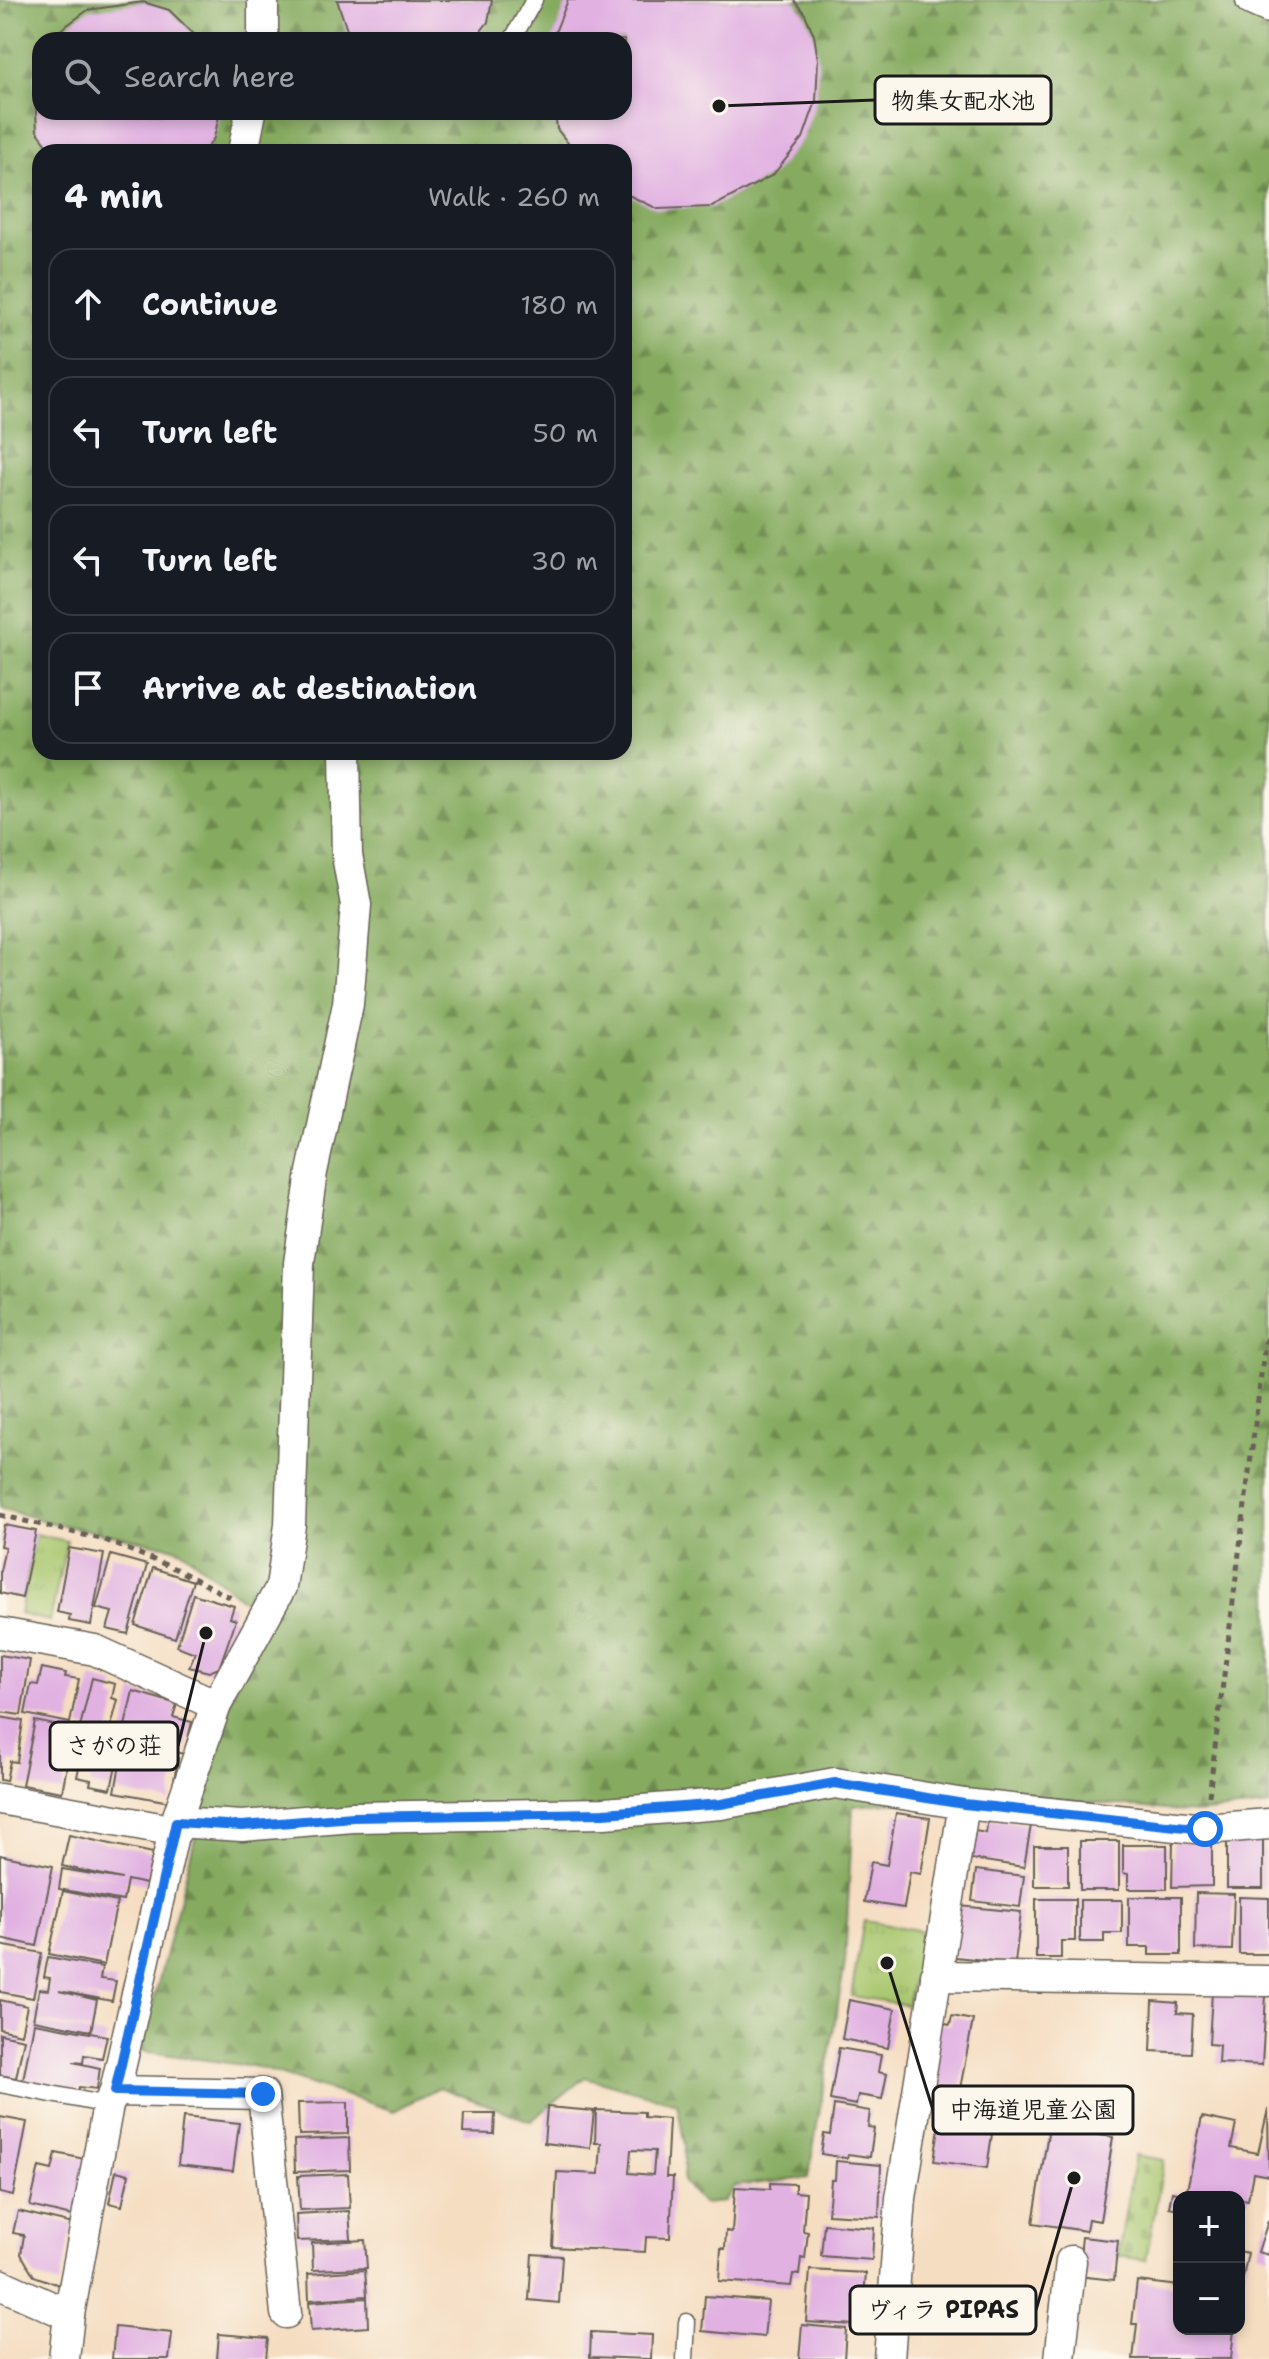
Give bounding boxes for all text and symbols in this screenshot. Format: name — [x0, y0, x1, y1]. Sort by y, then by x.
search box — [32, 32, 632, 120]
icon: search — [60, 54, 104, 98]
text: Search here — [124, 56, 295, 97]
callout: 物集女配水池 — [875, 76, 1051, 124]
text: 物集女配水池 — [891, 85, 1035, 117]
text: 4 min — [64, 173, 163, 219]
text: Walk · 260 m — [428, 179, 600, 214]
icon: ahead — [66, 282, 110, 326]
text: Continue — [142, 284, 278, 325]
text: 180 m — [520, 287, 598, 322]
icon: left — [66, 410, 110, 454]
text: Turn left — [142, 412, 277, 453]
text: 50 m — [533, 415, 598, 450]
icon: left — [66, 538, 110, 582]
text: Turn left — [142, 540, 277, 581]
text: 30 m — [531, 543, 598, 578]
icon: arrive — [66, 666, 110, 710]
text: Arrive at destination — [142, 668, 477, 709]
callout: さがの荘 — [50, 1722, 178, 1770]
text: さがの荘 — [66, 1730, 162, 1762]
route start — [1187, 1811, 1223, 1847]
route end — [245, 2076, 281, 2112]
callout: 中海道児童公園 — [933, 2086, 1133, 2134]
text: 中海道児童公園 — [949, 2094, 1117, 2126]
map controls — [1173, 2191, 1245, 2335]
button: + — [1173, 2191, 1245, 2263]
button: − — [1173, 2263, 1245, 2335]
callout: ヴィラ PIPAS — [850, 2286, 1036, 2334]
text: ヴィラ PIPAS — [867, 2294, 1019, 2326]

